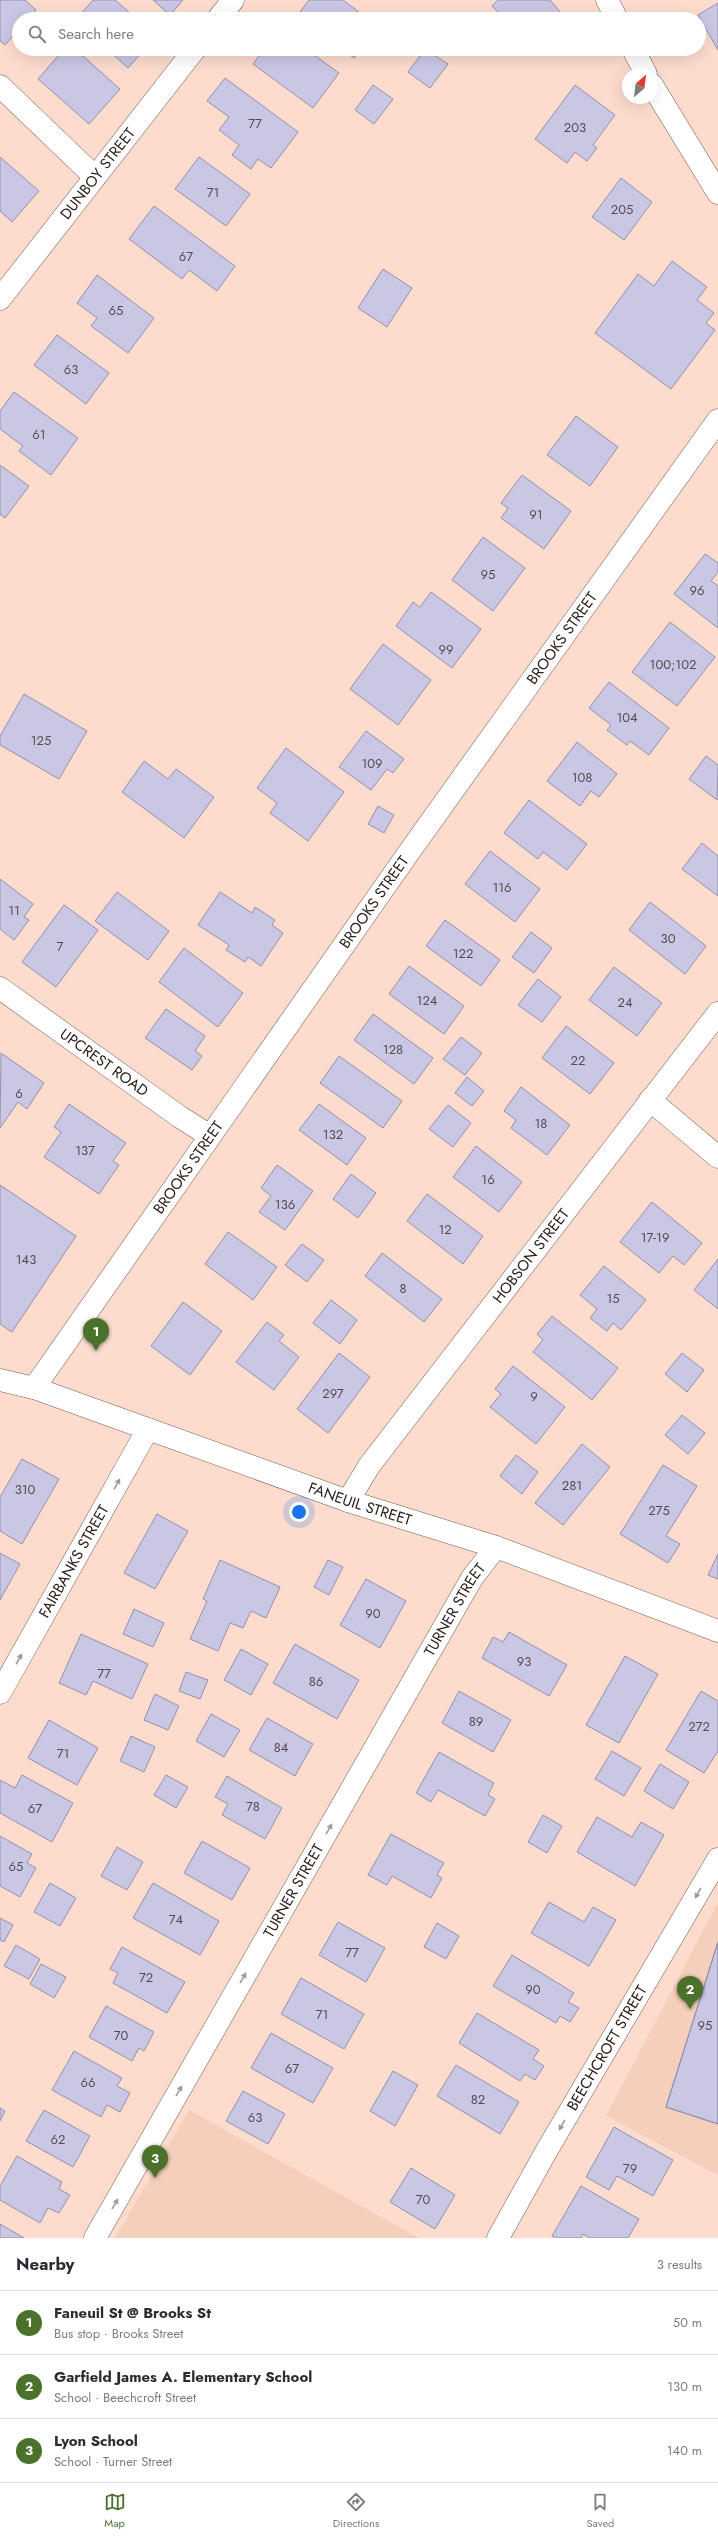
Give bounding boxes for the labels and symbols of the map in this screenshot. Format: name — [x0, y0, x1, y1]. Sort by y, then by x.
north arrow — [622, 68, 658, 104]
house number: 77 — [248, 114, 262, 133]
house number: 203 — [564, 118, 586, 137]
street label: DUNBOY STREET — [55, 123, 141, 224]
house number: 71 — [207, 183, 219, 202]
house number: 205 — [611, 200, 633, 219]
house number: 67 — [179, 247, 193, 266]
house number: 65 — [109, 301, 123, 320]
house number: 63 — [64, 360, 78, 379]
house number: 61 — [32, 425, 46, 444]
house number: 91 — [529, 505, 543, 524]
house number: 95 — [481, 565, 495, 584]
house number: 96 — [690, 581, 704, 600]
street label: BROOKS STREET — [521, 588, 603, 689]
house number: 99 — [439, 640, 453, 659]
house number: 100;102 — [650, 655, 696, 674]
house number: 104 — [616, 708, 638, 727]
house number: 125 — [31, 731, 51, 750]
house number: 109 — [361, 754, 383, 773]
house number: 108 — [572, 768, 592, 787]
street label: BROOKS STREET — [334, 851, 414, 953]
house number: 116 — [492, 878, 512, 897]
house number: 11 — [8, 901, 20, 920]
house number: 30 — [661, 929, 676, 948]
house number: 7 — [57, 937, 64, 956]
house number: 122 — [453, 944, 473, 963]
house number: 124 — [417, 991, 438, 1010]
house number: 24 — [618, 993, 633, 1012]
street label: UPCREST ROAD — [55, 1023, 153, 1102]
house number: 128 — [383, 1040, 403, 1059]
house number: 22 — [571, 1051, 585, 1070]
house number: 6 — [15, 1084, 23, 1103]
house number: 18 — [535, 1114, 547, 1133]
street label: BROOKS STREET — [148, 1117, 228, 1219]
house number: 132 — [323, 1125, 343, 1144]
house number: 137 — [75, 1141, 95, 1160]
house number: 16 — [481, 1170, 495, 1189]
house number: 136 — [275, 1195, 295, 1214]
street label: HOBSON STREET — [487, 1204, 574, 1308]
house number: 12 — [438, 1220, 452, 1239]
house number: 17-19 — [641, 1228, 669, 1247]
house number: 143 — [16, 1250, 36, 1269]
house number: 8 — [399, 1279, 407, 1298]
house number: 15 — [606, 1289, 620, 1308]
pin: 1 — [83, 1318, 109, 1351]
house number: 297 — [322, 1384, 344, 1403]
house number: 9 — [530, 1387, 538, 1406]
house number: 281 — [562, 1476, 582, 1495]
street label: FANEUIL STREET — [305, 1477, 415, 1531]
one-way arrow — [113, 1479, 120, 1490]
house number: 310 — [15, 1480, 36, 1499]
street label: FAIRBANKS STREET — [33, 1501, 114, 1622]
house number: 275 — [648, 1501, 670, 1520]
your location — [289, 1502, 309, 1522]
street label: TURNER STREET — [419, 1558, 491, 1660]
house number: 90 — [365, 1604, 381, 1623]
house number: 93 — [517, 1652, 531, 1671]
one-way arrow — [16, 1653, 22, 1665]
house number: 77 — [97, 1664, 111, 1683]
house number: 86 — [309, 1672, 323, 1691]
house number: 89 — [469, 1712, 483, 1731]
house number: 272 — [688, 1717, 710, 1736]
house number: 84 — [274, 1738, 289, 1757]
house number: 71 — [57, 1744, 69, 1763]
house number: 78 — [246, 1797, 260, 1816]
house number: 67 — [28, 1799, 42, 1818]
one-way arrow — [326, 1823, 332, 1835]
street label: TURNER STREET — [258, 1840, 329, 1942]
house number: 65 — [9, 1857, 23, 1876]
one-way arrow — [695, 1887, 702, 1899]
house number: 74 — [169, 1910, 184, 1929]
house number: 77 — [345, 1943, 359, 1962]
house number: 72 — [139, 1968, 153, 1987]
one-way arrow — [240, 1972, 247, 1984]
pin: 2 — [677, 1976, 703, 2009]
house number: 90 — [525, 1980, 541, 1999]
street label: BEECHCROFT STREET — [561, 1981, 652, 2115]
house number: 71 — [316, 2005, 328, 2024]
house number: 95 — [698, 2016, 712, 2035]
house number: 70 — [114, 2026, 129, 2045]
house number: 67 — [285, 2059, 299, 2078]
house number: 66 — [81, 2073, 95, 2092]
one-way arrow — [176, 2085, 182, 2097]
house number: 82 — [471, 2090, 485, 2109]
house number: 63 — [248, 2108, 262, 2127]
one-way arrow — [558, 2119, 565, 2131]
house number: 62 — [51, 2130, 65, 2149]
pin: 3 — [142, 2145, 168, 2178]
house number: 79 — [623, 2159, 637, 2178]
house number: 70 — [416, 2190, 431, 2209]
one-way arrow — [111, 2198, 118, 2210]

